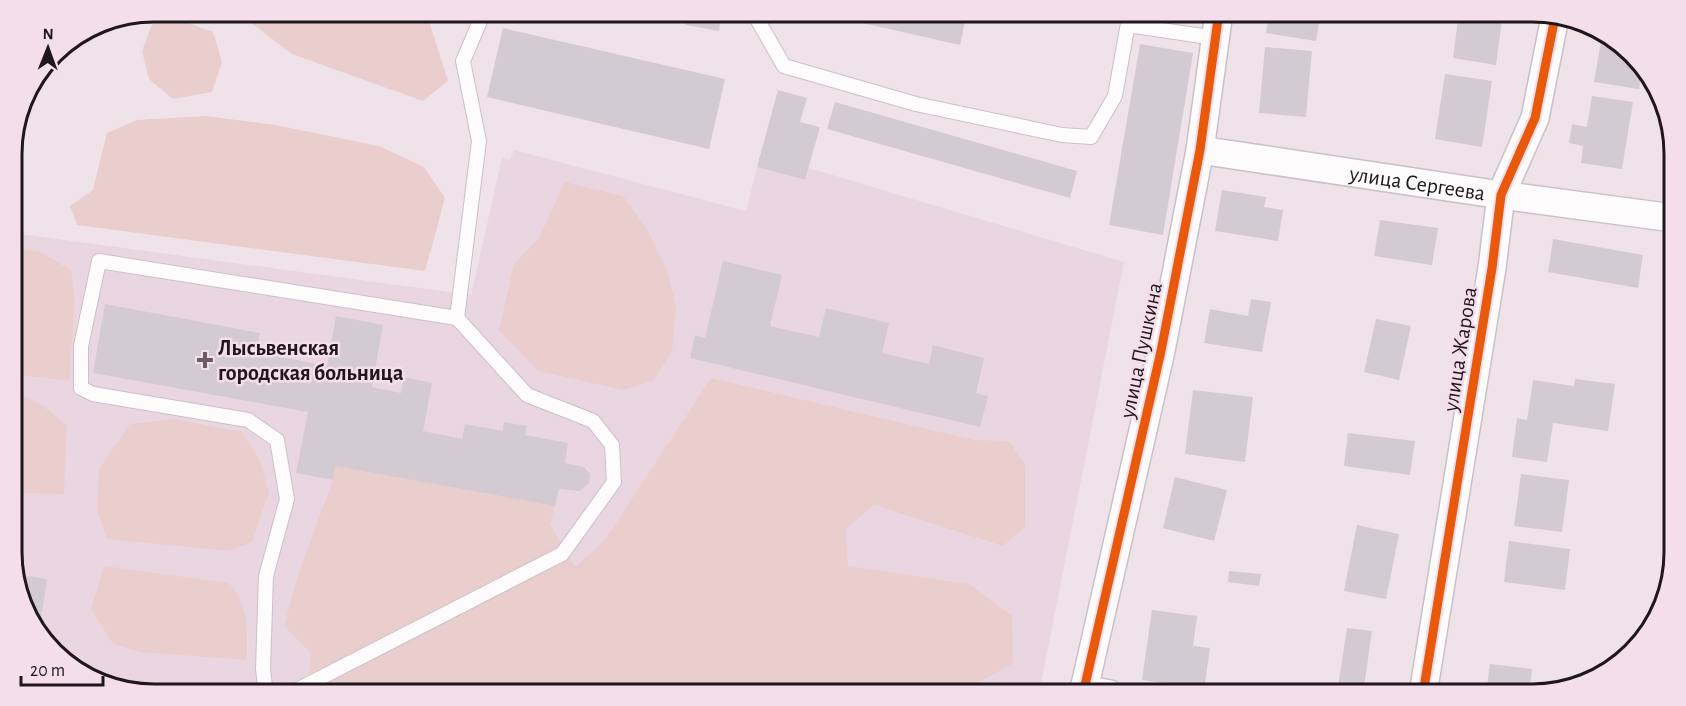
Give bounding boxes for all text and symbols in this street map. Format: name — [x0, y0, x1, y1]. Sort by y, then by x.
north arrow — [18, 18, 78, 78]
text: N — [43, 26, 54, 42]
street label: улица Сергеева — [1347, 162, 1487, 205]
street label: улица Пушкина — [1116, 280, 1166, 421]
street label: улица Жарова — [1439, 285, 1481, 414]
place label: Лысьвенская городская больница — [218, 337, 403, 384]
marker: Лысьвенская городская больница — [196, 351, 214, 369]
scale bar — [21, 649, 104, 687]
text: 20 m — [30, 662, 65, 680]

